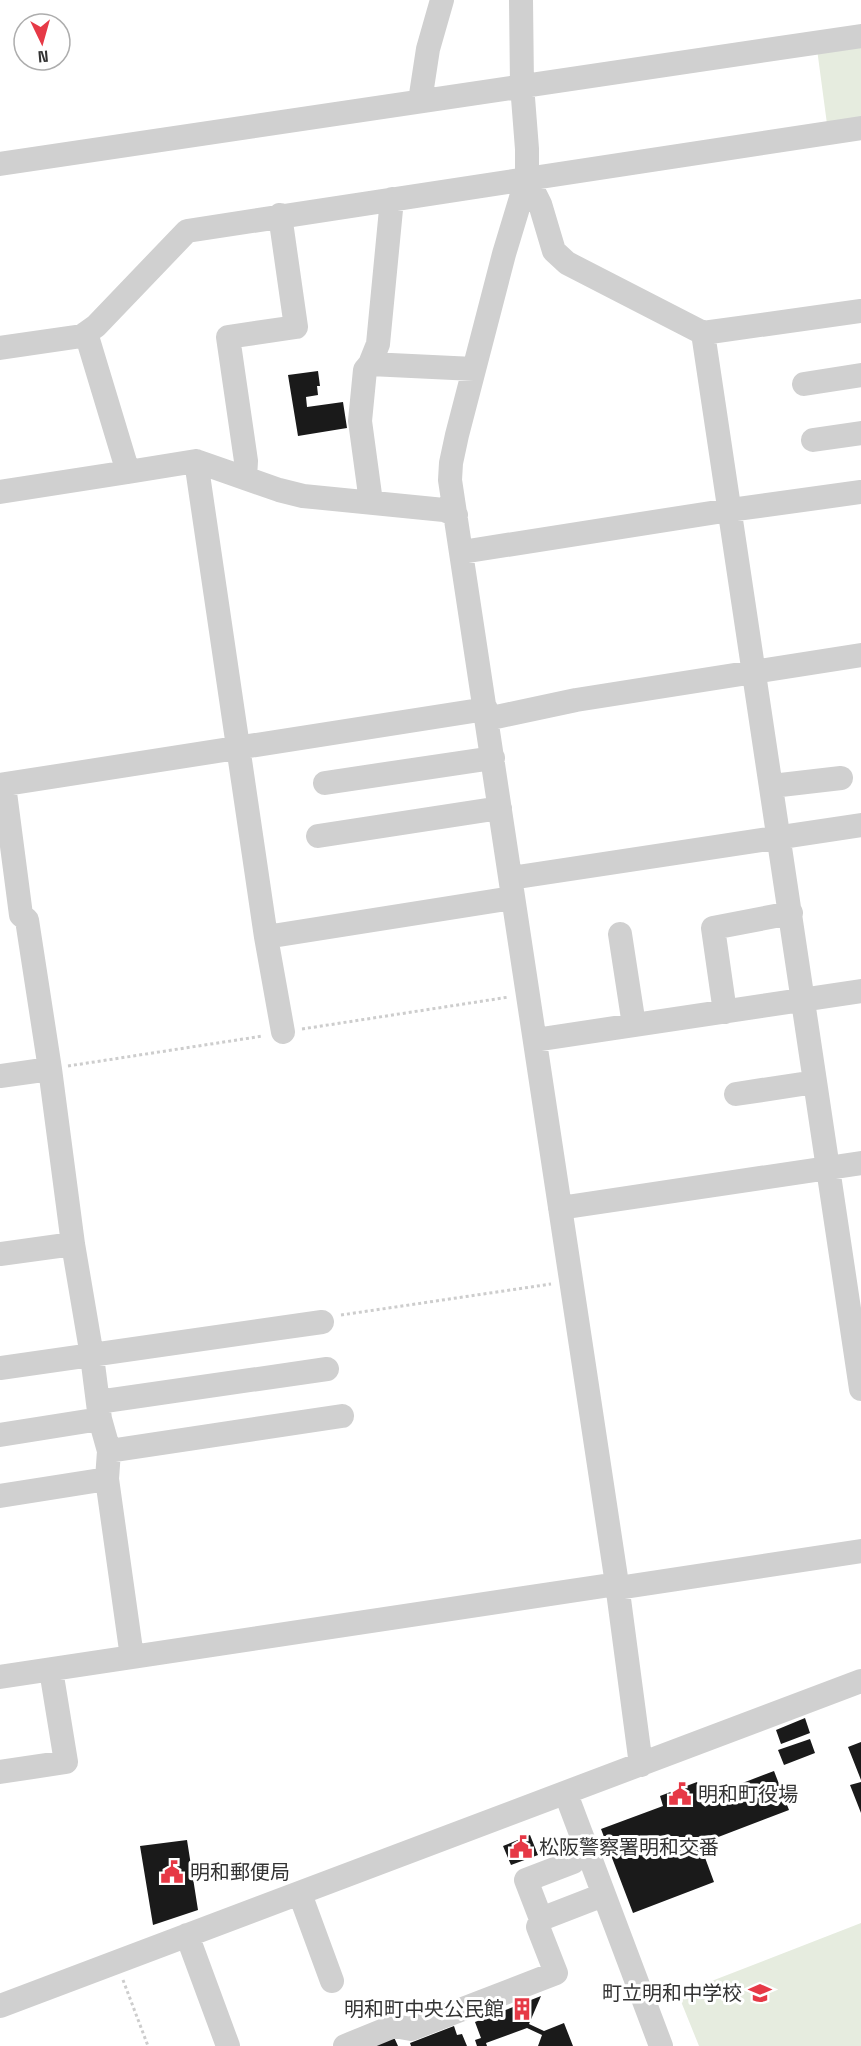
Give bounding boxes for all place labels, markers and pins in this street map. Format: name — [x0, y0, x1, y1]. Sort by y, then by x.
public building icon: 明和町役場 — [667, 1781, 693, 1807]
place label: 明和町役場 — [698, 1781, 798, 1807]
public building icon: 松阪警察署明和交番 — [508, 1834, 534, 1860]
place label: 松阪警察署明和交番 — [539, 1834, 719, 1860]
public building icon: 明和郵便局 — [159, 1859, 185, 1885]
place label: 明和郵便局 — [190, 1859, 290, 1885]
place label: 町立明和中学校 — [602, 1980, 742, 2006]
school or university icon: 町立明和中学校 — [747, 1980, 773, 2006]
place label: 明和町中央公民館 — [344, 1996, 504, 2022]
building icon: 明和町中央公民館 — [509, 1996, 535, 2022]

